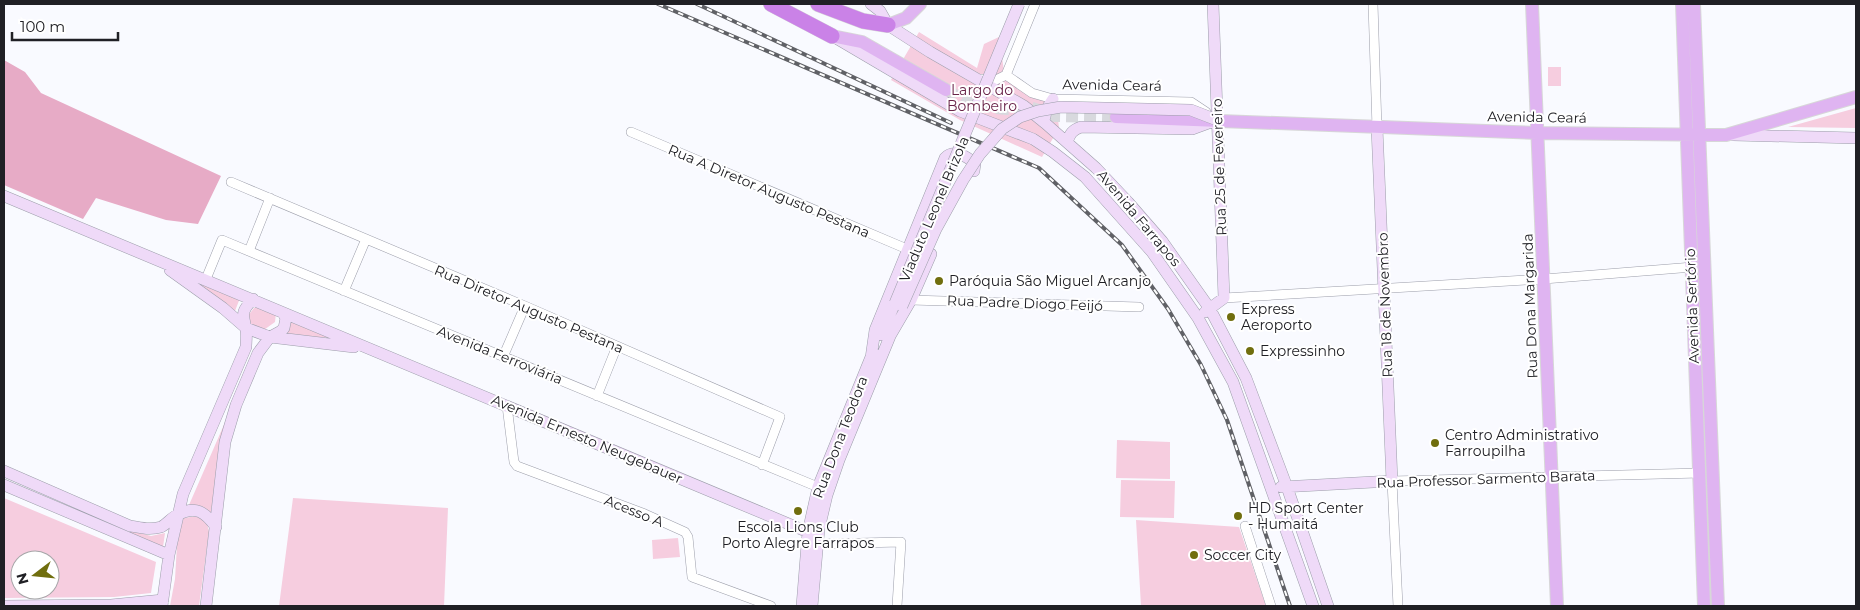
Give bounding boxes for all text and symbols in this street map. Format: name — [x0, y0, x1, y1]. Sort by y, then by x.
scale bar — [12, 10, 119, 42]
text: 100 m — [20, 17, 65, 36]
street label: Avenida Ceará — [1062, 75, 1162, 95]
park label: Largo do Bombeiro — [947, 81, 1017, 115]
street label: Rua 25 de Fevereiro — [1208, 98, 1230, 236]
street label: Avenida Ceará — [1487, 107, 1587, 127]
street label: Viaduto Leonel Brizola — [895, 133, 973, 285]
street label: Rua A Diretor Augusto Pestana — [665, 140, 873, 242]
street label: Avenida Farrapos — [1093, 166, 1185, 270]
street label: Rua 18 de Novembro — [1373, 232, 1397, 378]
street label: Rua Dona Margarida — [1518, 233, 1542, 379]
street label: Avenida Sertório — [1681, 248, 1703, 364]
street label: Rua Diretor Augusto Pestana — [432, 261, 626, 357]
place label: Paróquia São Miguel Arcanjo — [949, 272, 1151, 290]
marker: Paróquia São Miguel Arcanjo — [933, 275, 945, 287]
street label: Rua Padre Diogo Feijó — [947, 291, 1104, 315]
place label: Express Aeroporto — [1241, 300, 1312, 334]
marker: Express Aeroporto — [1225, 311, 1237, 323]
street label: Avenida Ferroviária — [435, 322, 565, 388]
place label: Expressinho — [1260, 342, 1345, 360]
marker: Expressinho — [1244, 345, 1256, 357]
street label: Rua Dona Teodora — [808, 373, 872, 501]
street label: Avenida Ernesto Neugebauer — [489, 390, 686, 488]
place label: Centro Administrativo Farroupilha — [1445, 426, 1599, 460]
marker: Centro Administrativo Farroupilha — [1429, 437, 1441, 449]
street label: Rua Professor Sarmento Barata — [1376, 466, 1596, 492]
street label: Acesso A — [602, 491, 667, 531]
place label: HD Sport Center - Humaitá — [1248, 499, 1364, 533]
marker: Escola Lions Club Porto Alegre Farrapos — [792, 505, 804, 517]
marker: HD Sport Center - Humaitá — [1232, 510, 1244, 522]
place label: Escola Lions Club Porto Alegre Farrapos — [722, 518, 874, 552]
place label: Soccer City — [1204, 546, 1281, 564]
marker: Soccer City — [1188, 549, 1200, 561]
north arrow — [10, 550, 60, 600]
text: N — [12, 571, 33, 587]

